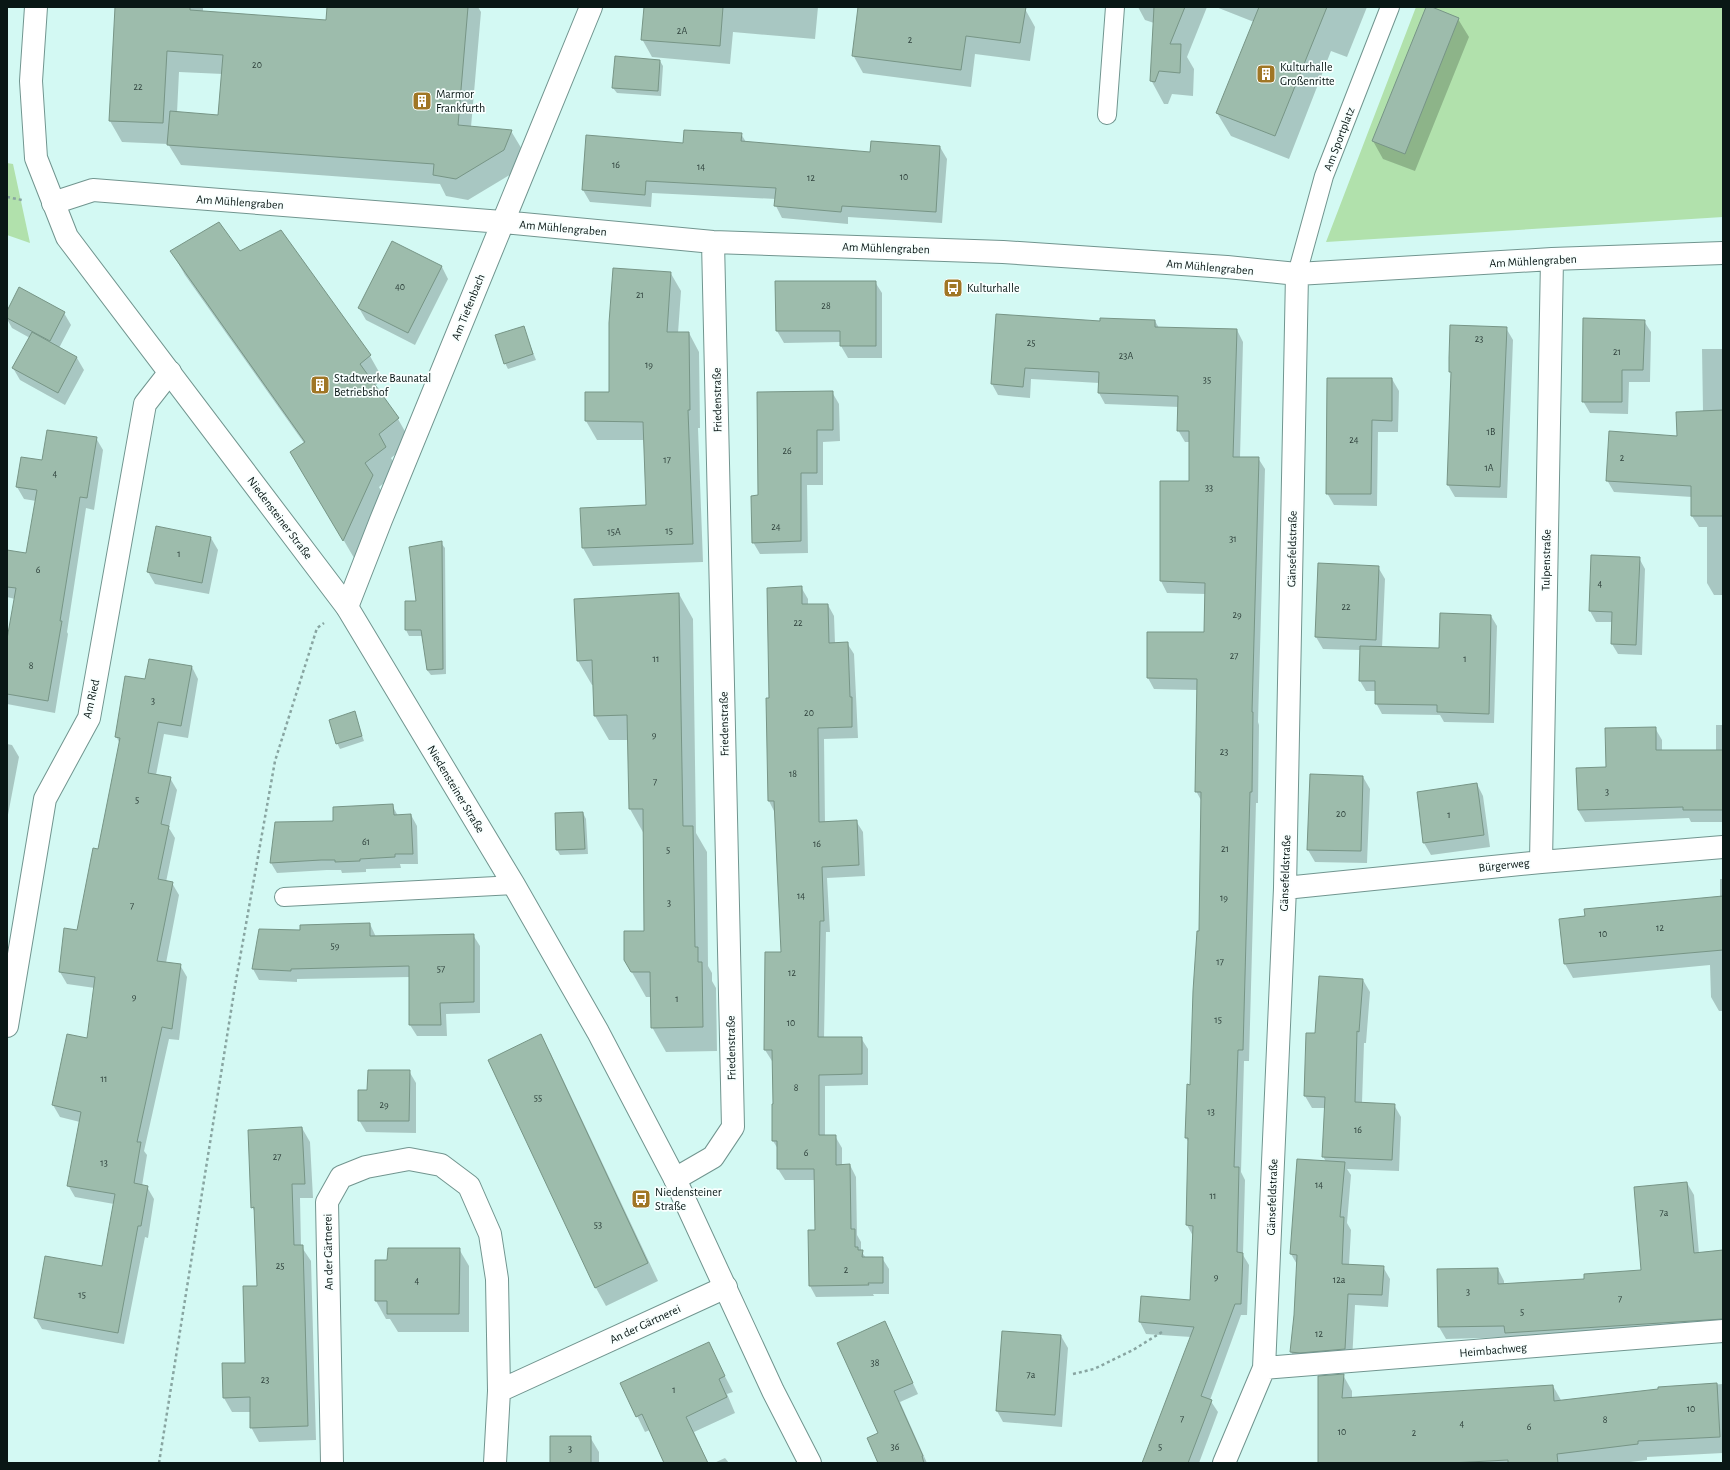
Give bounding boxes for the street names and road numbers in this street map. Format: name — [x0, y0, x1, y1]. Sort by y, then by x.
street label: Am Sportplatz — [1321, 106, 1357, 172]
street label: Am Mühlengraben — [196, 193, 284, 211]
street label: Am Mühlengraben — [519, 218, 607, 238]
street label: Am Mühlengraben — [842, 240, 930, 256]
street label: Am Mühlengraben — [1489, 253, 1577, 269]
street label: Am Mühlengraben — [1166, 257, 1254, 277]
street label: Am Tiefenbach — [449, 272, 487, 342]
street label: Friedenstraße — [710, 368, 724, 432]
street label: Niedensteiner Straße — [245, 475, 315, 561]
street label: Gänsefeldstraße — [1285, 511, 1299, 587]
street label: Tulpenstraße — [1539, 529, 1553, 591]
street label: Am Ried — [81, 678, 101, 720]
street label: Friedenstraße — [717, 692, 731, 756]
street label: Niedensteiner Straße — [425, 743, 487, 835]
street label: Gänsefeldstraße — [1278, 835, 1292, 911]
street label: Bürgerweg — [1478, 856, 1530, 874]
street label: Friedenstraße — [724, 1016, 738, 1080]
street label: Gänsefeldstraße — [1265, 1159, 1279, 1235]
street label: An der Gärtnerei — [321, 1213, 335, 1291]
street label: An der Gärtnerei — [608, 1302, 682, 1346]
street label: Heimbachweg — [1459, 1341, 1527, 1359]

